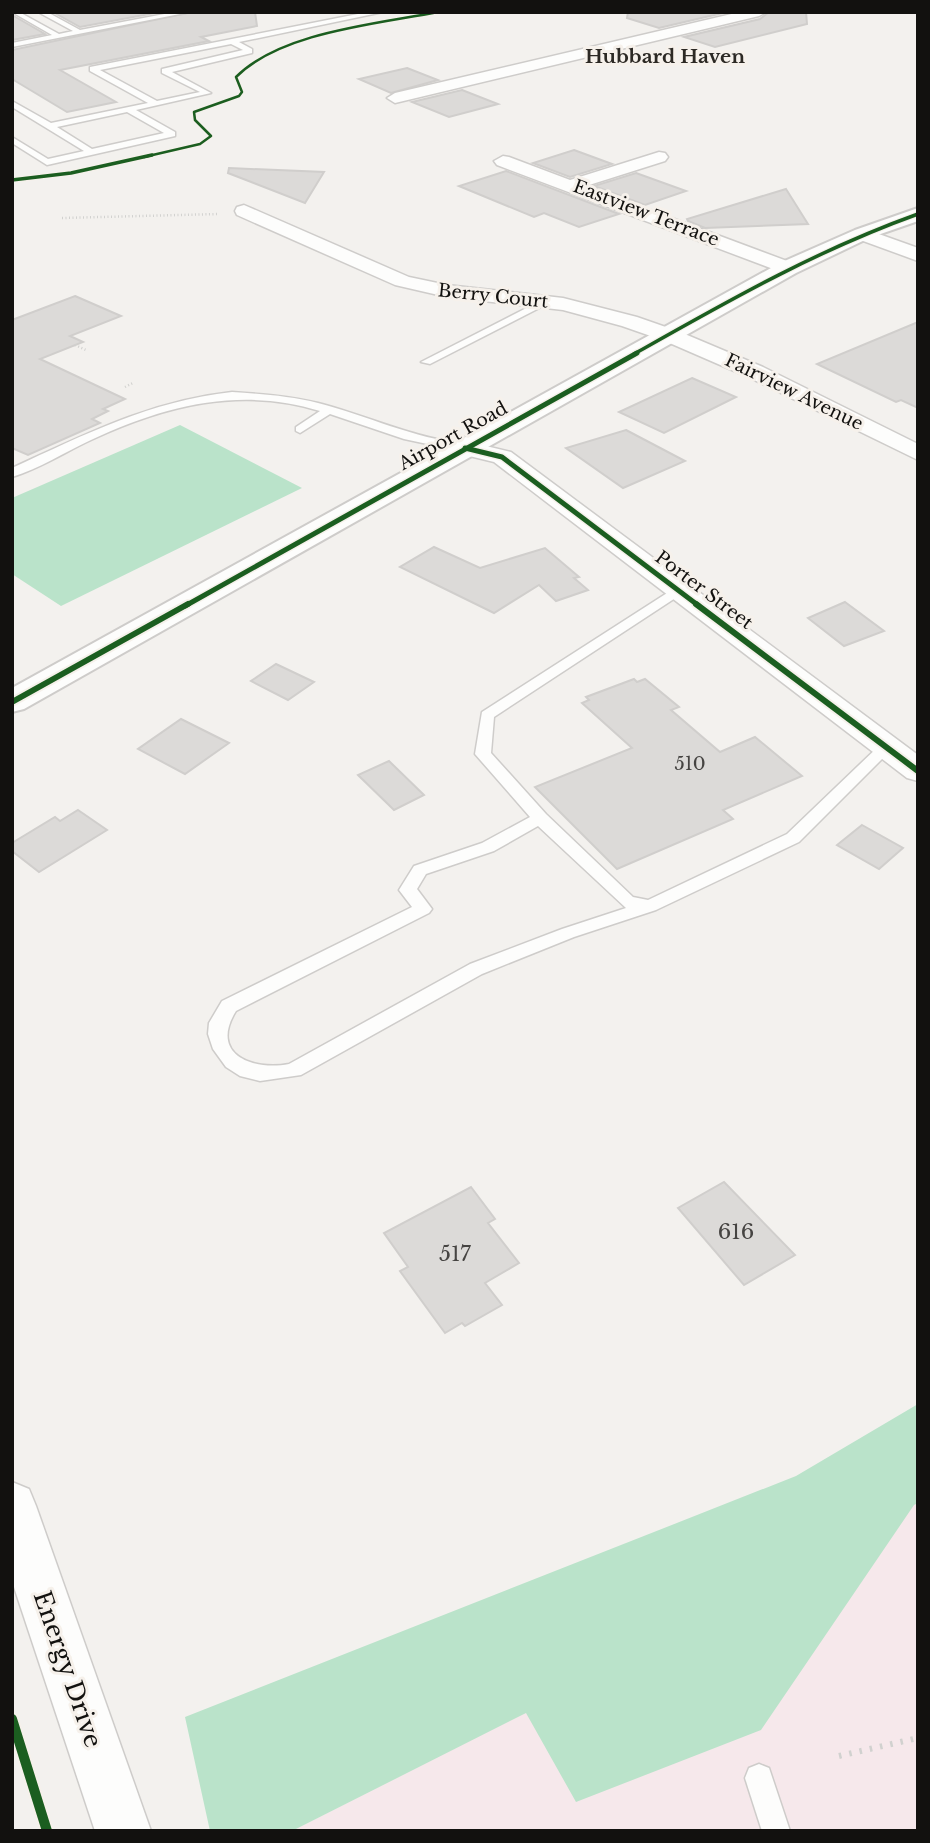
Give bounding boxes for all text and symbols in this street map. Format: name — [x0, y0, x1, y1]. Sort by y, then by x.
district label: Hubbard Haven — [585, 45, 745, 68]
street label: Eastview Terrace — [570, 175, 722, 251]
street label: Berry Court — [437, 279, 550, 313]
street label: Fairview Avenue — [721, 349, 867, 435]
street label: Airport Road — [394, 397, 511, 475]
street label: Porter Street — [651, 546, 757, 634]
house number: 510 — [674, 753, 706, 775]
house number: 616 — [718, 1219, 754, 1245]
house number: 517 — [439, 1241, 471, 1267]
street label: Energy Drive — [28, 1587, 108, 1751]

